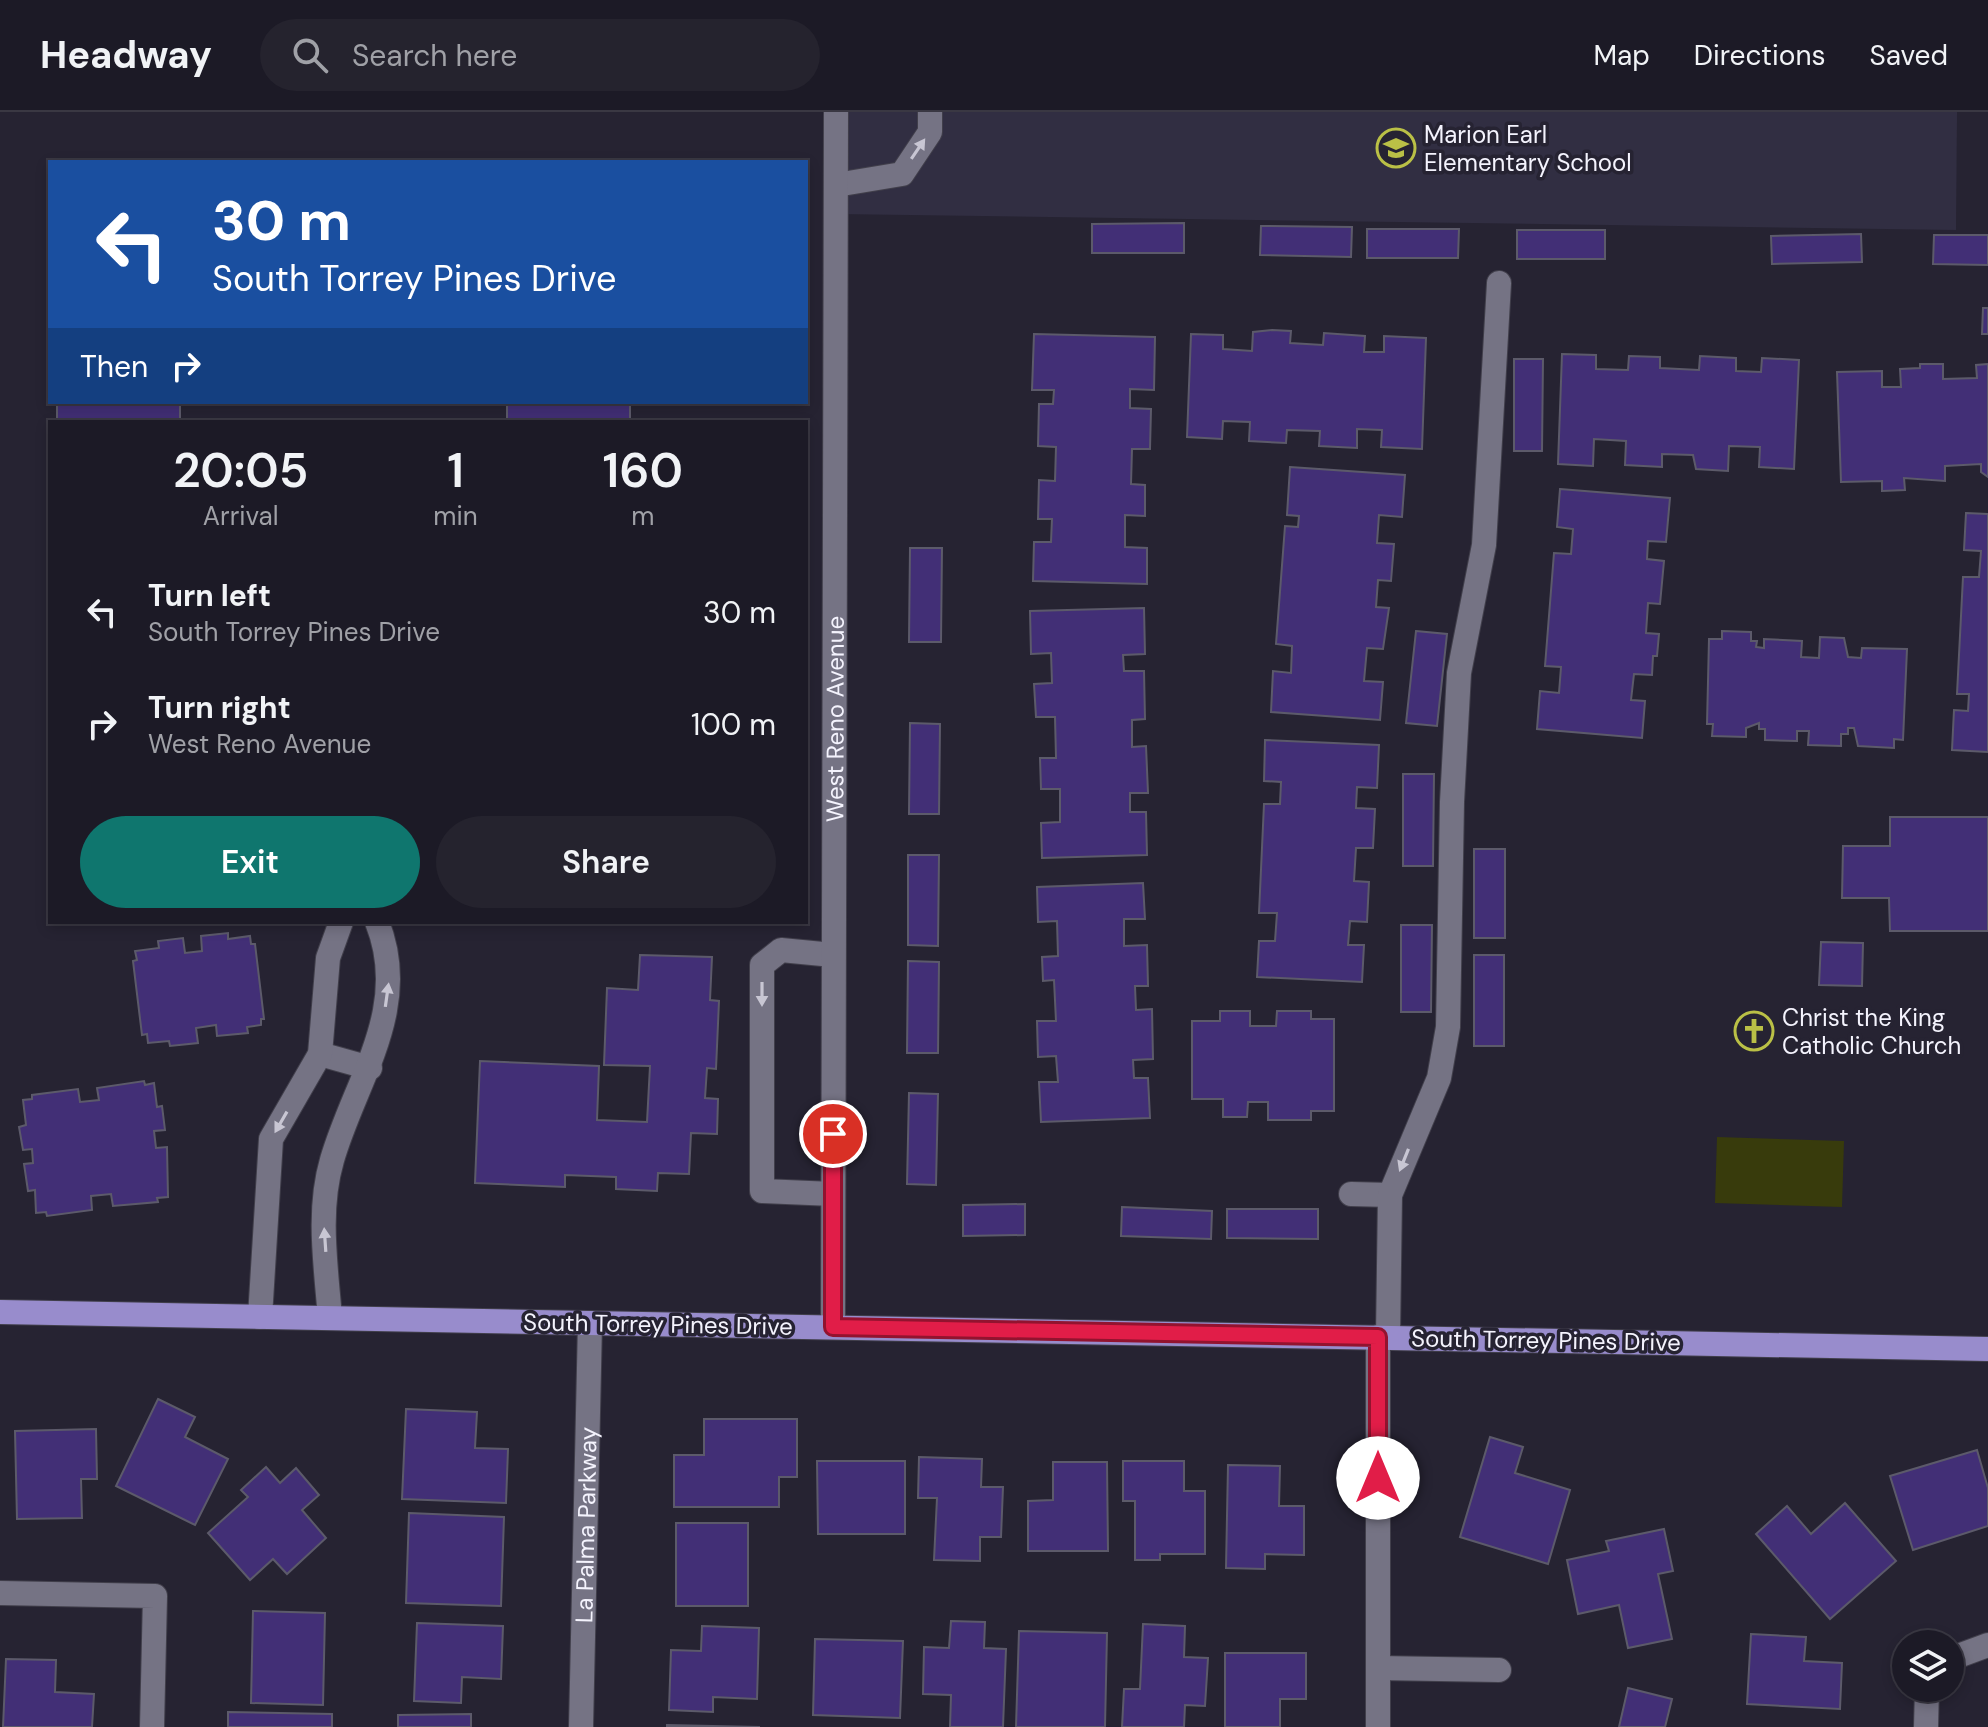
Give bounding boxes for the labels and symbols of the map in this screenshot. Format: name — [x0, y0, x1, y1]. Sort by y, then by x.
place label: Marion Earl Elementary School — [1424, 119, 1632, 178]
school or university icon: Marion Earl Elementary School — [1375, 127, 1417, 169]
one-way arrow — [910, 139, 925, 160]
street label: West Reno Avenue — [819, 616, 850, 822]
one-way arrow — [381, 982, 394, 1007]
one-way arrow — [756, 982, 768, 1007]
place label: Christ the King Catholic Church — [1782, 1002, 1961, 1061]
church icon: Christ the King Catholic Church — [1733, 1010, 1775, 1052]
pin — [799, 1100, 867, 1168]
one-way arrow — [274, 1110, 288, 1133]
one-way arrow — [1397, 1148, 1410, 1172]
one-way arrow — [318, 1227, 331, 1252]
street label: South Torrey Pines Drive — [523, 1306, 793, 1342]
street label: South Torrey Pines Drive — [1411, 1322, 1681, 1358]
street label: La Palma Parkway — [568, 1427, 603, 1623]
position arrow — [1336, 1436, 1420, 1520]

